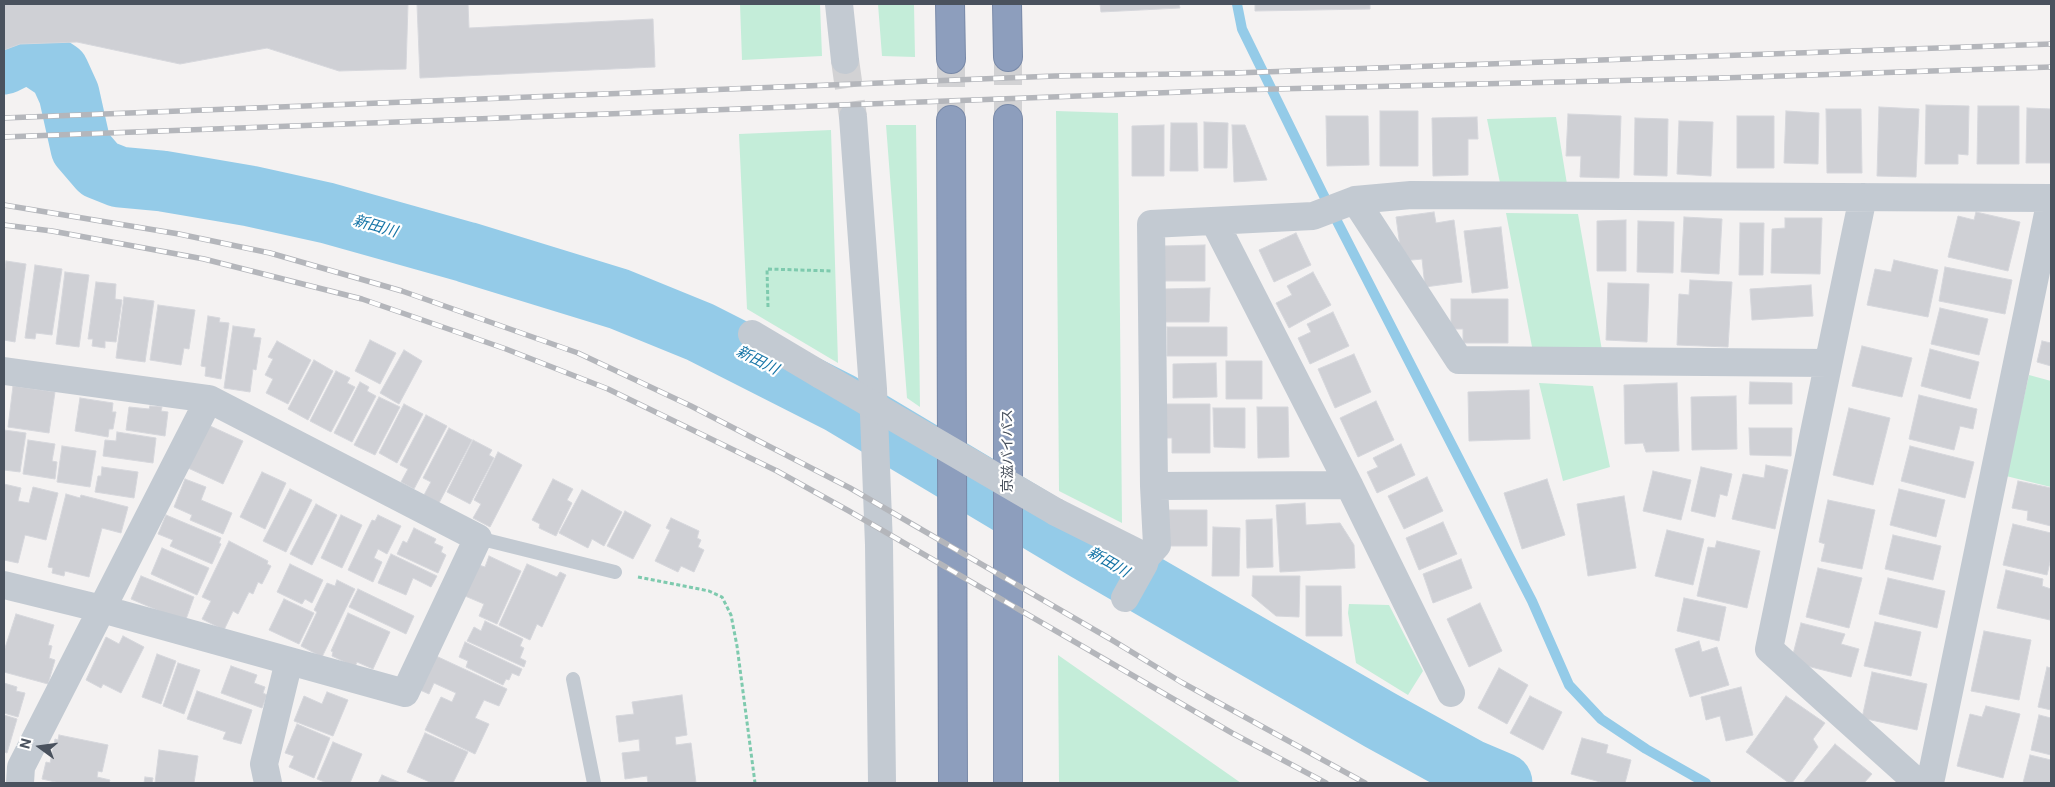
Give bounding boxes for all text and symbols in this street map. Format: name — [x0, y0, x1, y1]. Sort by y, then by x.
water label: 新田川 — [351, 212, 399, 242]
water label: 新田川 — [733, 343, 781, 379]
street label: 京滋バイパス — [1000, 409, 1016, 493]
water label: 新田川 — [1084, 544, 1132, 582]
north arrow — [15, 722, 65, 772]
text: N — [16, 737, 34, 750]

